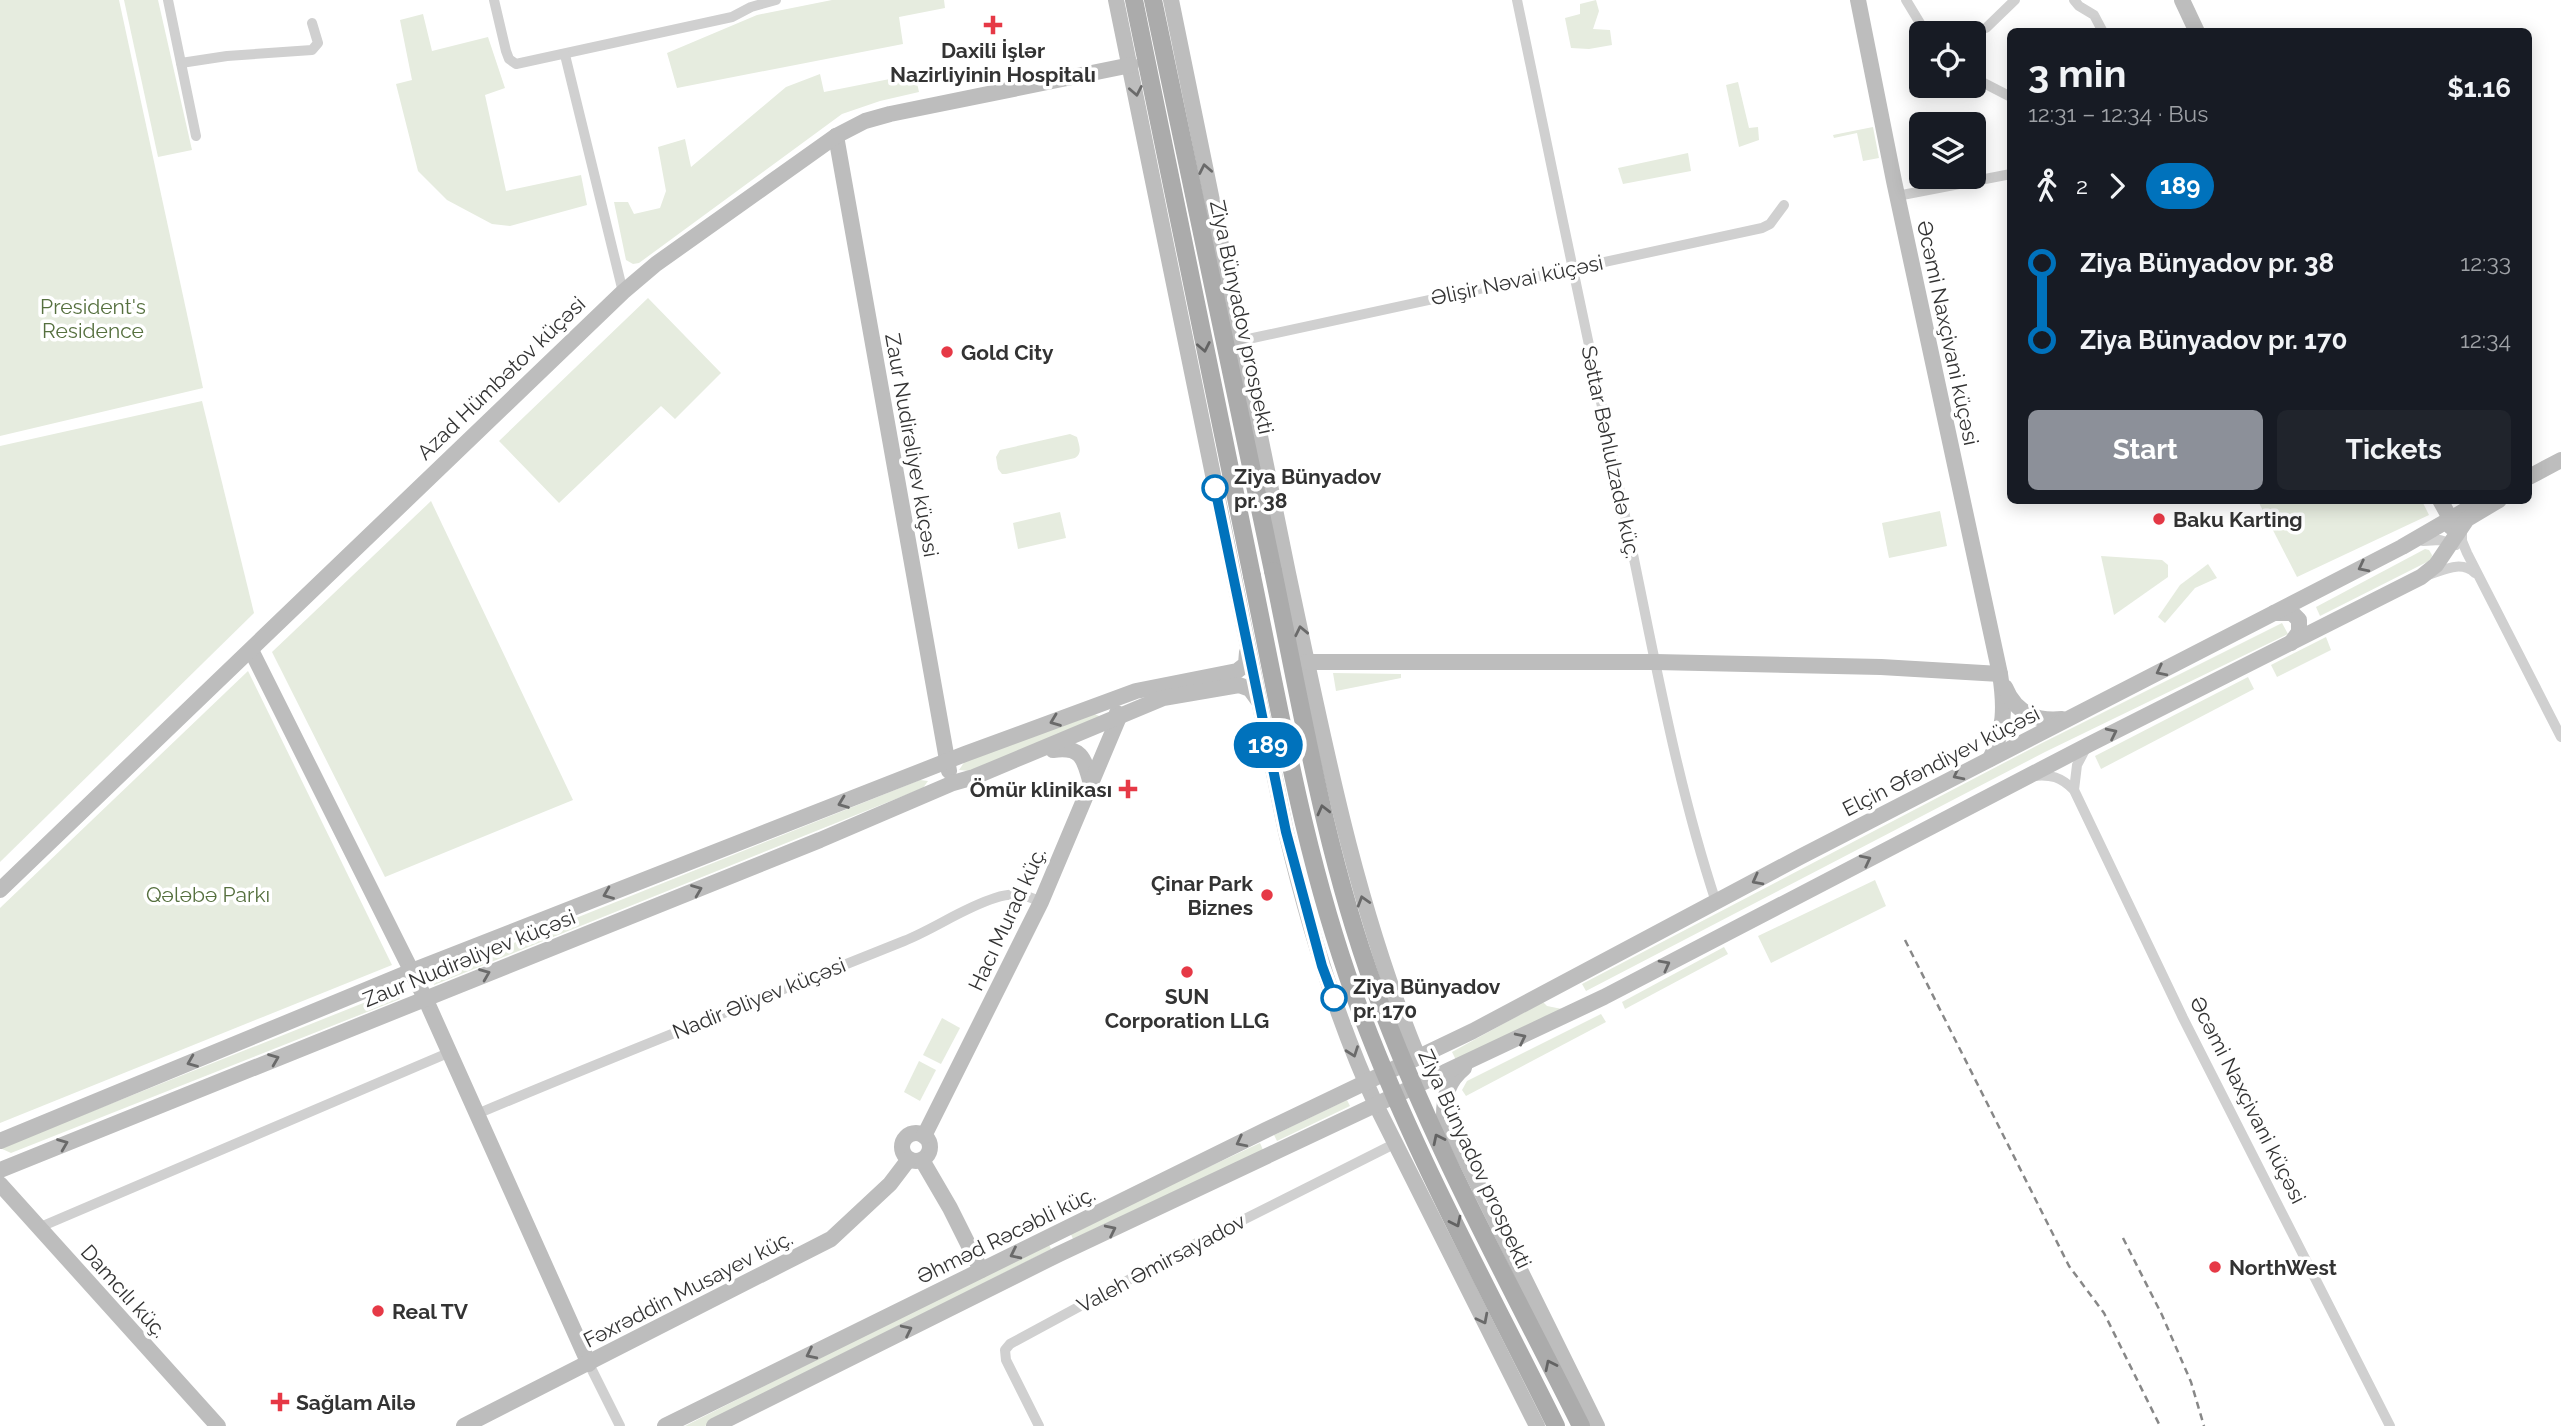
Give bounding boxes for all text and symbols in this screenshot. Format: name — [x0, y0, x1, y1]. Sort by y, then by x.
marker: Daxili İşlər Nazirliyinin Hospitalı — [983, 15, 1003, 35]
map controls — [1909, 21, 1986, 189]
button: locate — [1909, 21, 1986, 98]
place label: Daxili İşlər Nazirliyinin Hospitalı — [890, 38, 1096, 87]
text: 3 min — [2028, 51, 2126, 96]
text: $1.16 — [2447, 73, 2511, 103]
one-way arrow — [1127, 85, 1142, 97]
text: 12:31 – 12:34 · Bus — [2028, 100, 2208, 127]
button: layers — [1909, 112, 1986, 189]
one-way arrow — [1198, 163, 1213, 175]
icon: walk — [2028, 167, 2066, 205]
icon: forward — [2098, 167, 2136, 205]
text: 189 — [2160, 171, 2200, 200]
text: 2 — [2076, 172, 2088, 199]
street label: Ziya Bünyadov prospekti — [1205, 198, 1279, 436]
street label: Əcəmi Naxçivani küçəsi — [1912, 218, 1984, 448]
text: Ziya Bünyadov pr. 38 — [2080, 248, 2334, 278]
text: 12:33 — [2460, 249, 2511, 276]
street label: Əlişir Nəvai küçəsi — [1429, 250, 1605, 310]
street label: Azad Hümbətov küçəsi — [412, 291, 590, 465]
park label: President's Residence — [40, 294, 146, 343]
text: Ziya Bünyadov pr. 170 — [2080, 325, 2347, 355]
text: 12:34 — [2460, 326, 2511, 353]
street label: Zaur Nudirəliyev küçəsi — [880, 331, 944, 559]
place label: Gold City — [961, 340, 1054, 365]
one-way arrow — [1196, 341, 1211, 353]
street label: Səttar Bəhlulzadə küç. — [1576, 343, 1646, 561]
marker: Gold City — [939, 344, 955, 360]
button: Start — [2028, 410, 2263, 490]
button: Tickets — [2277, 410, 2511, 490]
place label: Ziya Bünyadov pr. 38 — [1234, 464, 1382, 513]
marker: Ziya Bünyadov pr. 38 — [1202, 475, 1228, 501]
place label: Baku Karting — [2173, 507, 2303, 532]
marker: Baku Karting — [2151, 511, 2167, 527]
one-way arrow — [2358, 558, 2370, 572]
one-way arrow — [1294, 625, 1309, 637]
one-way arrow — [2156, 663, 2168, 677]
street label: Elçin Əfəndiyev küçəsi — [1838, 700, 2044, 822]
one-way arrow — [1049, 713, 1061, 727]
line badge: 189 — [1228, 722, 1308, 768]
one-way arrow — [2105, 727, 2117, 741]
text: 189 — [1248, 730, 1288, 759]
one-way arrow — [1953, 767, 1966, 781]
place label: Ömür klinikası — [970, 777, 1112, 802]
marker: Ömür klinikası — [1118, 779, 1138, 799]
one-way arrow — [838, 795, 850, 809]
one-way arrow — [1317, 804, 1331, 816]
street label: Hacı Murad küç. — [963, 843, 1051, 995]
one-way arrow — [1859, 854, 1871, 868]
place label: Çinar Park Biznes — [1151, 871, 1253, 920]
one-way arrow — [1751, 872, 1764, 885]
park label: Qələbə Parkı — [146, 882, 270, 907]
one-way arrow — [690, 884, 702, 898]
one-way arrow — [602, 886, 614, 900]
marker: Çinar Park Biznes — [1259, 887, 1275, 903]
one-way arrow — [1356, 895, 1371, 907]
street label: Zaur Nudirəliyev küçəsi — [359, 904, 579, 1012]
street label: Nadir Əliyev küçəsi — [669, 952, 849, 1044]
one-way arrow — [1657, 960, 1670, 973]
marker: SUN Corporation LLG — [1179, 964, 1195, 980]
one-way arrow — [479, 969, 491, 983]
place label: Ziya Bünyadov pr. 170 — [1353, 974, 1501, 1023]
place label: SUN Corporation LLG — [1105, 984, 1269, 1033]
marker: Ziya Bünyadov pr. 170 — [1321, 985, 1347, 1011]
street label: Əcəmi Naxçivani küçəsi — [2185, 992, 2311, 1208]
one-way arrow — [1514, 1032, 1526, 1046]
one-way arrow — [1345, 1046, 1359, 1058]
street label: Ziya Bünyadov prospekti — [1413, 1046, 1537, 1272]
one-way arrow — [187, 1053, 199, 1067]
one-way arrow — [268, 1054, 280, 1068]
one-way arrow — [1236, 1134, 1248, 1148]
one-way arrow — [1432, 1134, 1446, 1146]
one-way arrow — [57, 1139, 69, 1153]
street label: Əhməd Rəcəbli küç. — [913, 1181, 1099, 1289]
street label: Valeh Əmirsayadov — [1073, 1208, 1249, 1318]
one-way arrow — [1447, 1215, 1461, 1227]
one-way arrow — [1104, 1224, 1116, 1238]
street label: Fəxrəddin Musayev küç. — [579, 1225, 797, 1353]
street label: Damcılı küç. — [76, 1239, 172, 1343]
one-way arrow — [1010, 1245, 1022, 1259]
place label: NorthWest — [2229, 1255, 2337, 1280]
marker: NorthWest — [2207, 1259, 2223, 1275]
place label: Real TV — [392, 1299, 469, 1324]
marker: Real TV — [370, 1303, 386, 1319]
one-way arrow — [1474, 1312, 1488, 1324]
one-way arrow — [900, 1325, 912, 1339]
one-way arrow — [806, 1346, 818, 1360]
one-way arrow — [1545, 1360, 1559, 1372]
place label: Sağlam Ailə — [296, 1390, 416, 1415]
marker: Sağlam Ailə — [270, 1392, 290, 1412]

